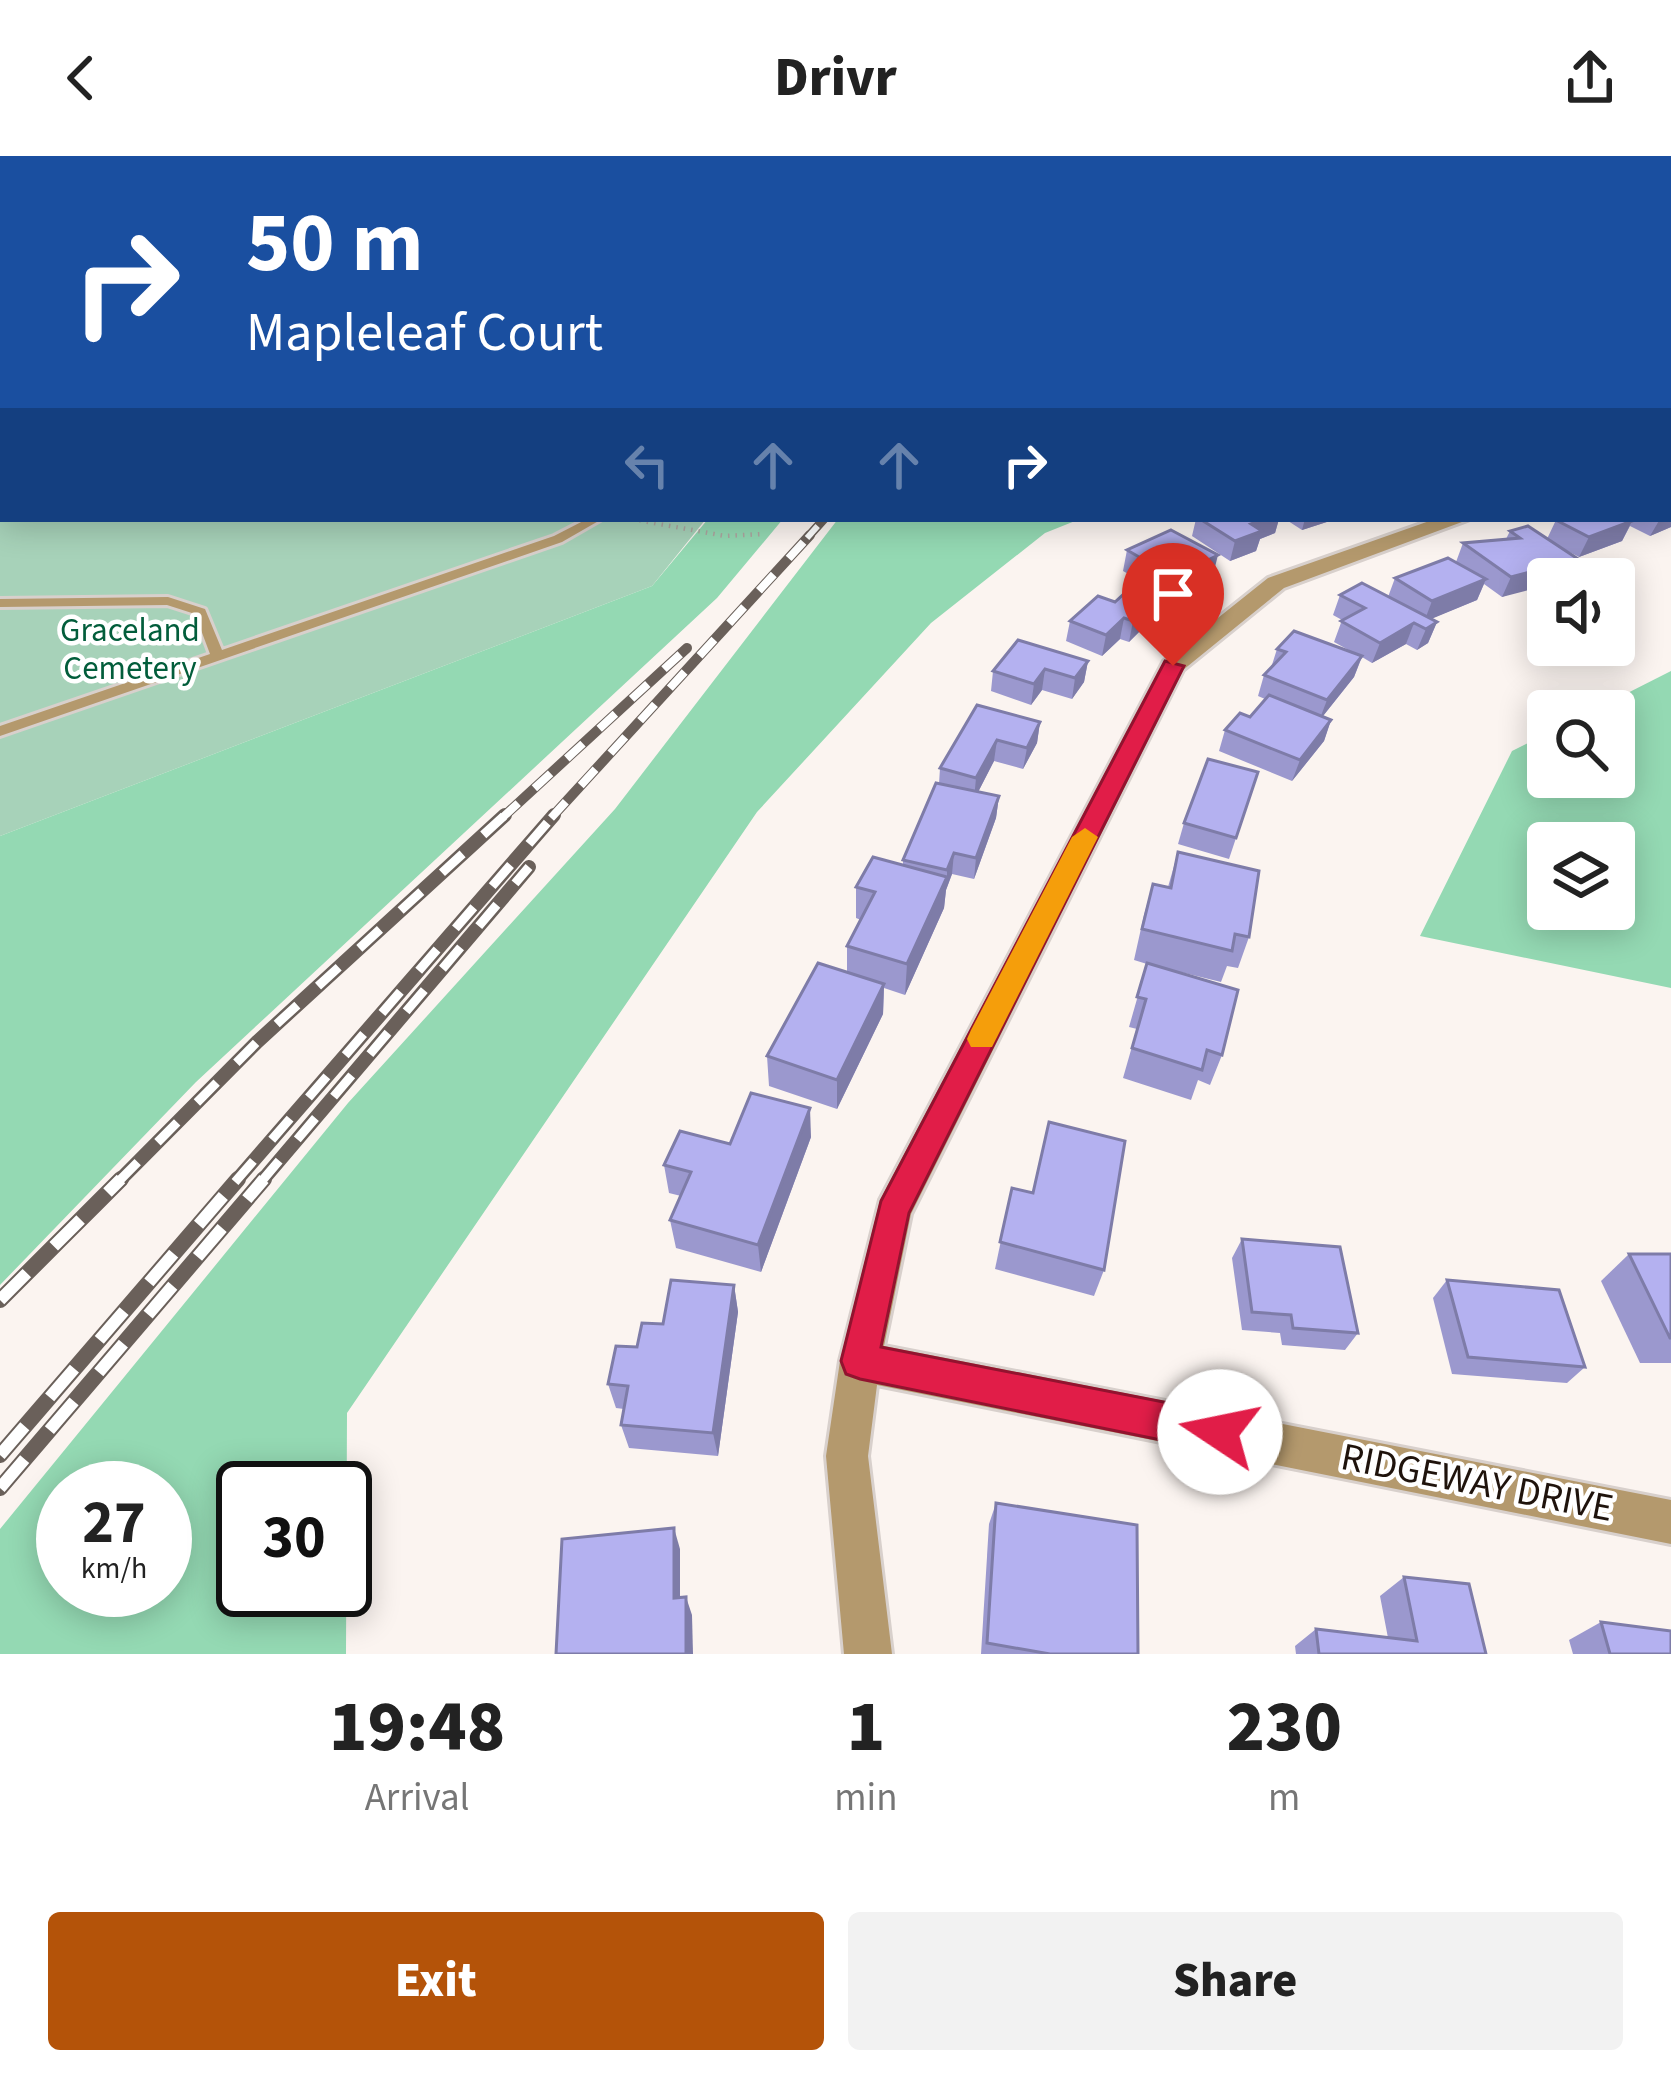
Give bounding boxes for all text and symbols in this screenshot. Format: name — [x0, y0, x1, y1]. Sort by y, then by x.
text: Drivr — [774, 40, 897, 117]
icon: back — [48, 45, 114, 111]
icon: share — [1557, 45, 1623, 111]
text: 50 m — [246, 184, 424, 304]
icon: right — [48, 204, 204, 360]
text: Mapleleaf Court — [246, 295, 603, 372]
icon: left — [614, 432, 680, 498]
icon: ahead — [740, 432, 806, 498]
icon: ahead — [866, 432, 932, 498]
icon: right — [992, 432, 1058, 498]
pin — [1122, 543, 1224, 666]
map controls — [1527, 558, 1635, 930]
button: sound — [1527, 558, 1635, 666]
icon: arrive — [1140, 561, 1206, 627]
park label: Graceland Cemetery — [60, 607, 200, 692]
button: search — [1527, 690, 1635, 798]
button: layers — [1527, 822, 1635, 930]
position arrow — [1157, 1369, 1283, 1495]
street label: RIDGEWAY DRIVE — [1336, 1429, 1618, 1537]
speed limit sign: 30 — [216, 1461, 372, 1617]
text: 27 — [82, 1481, 146, 1566]
text: km/h — [81, 1547, 147, 1590]
text: 19:48 — [329, 1676, 505, 1779]
text: 1 — [847, 1676, 885, 1779]
text: 230 — [1227, 1676, 1342, 1779]
text: Arrival — [365, 1770, 470, 1826]
text: min — [834, 1770, 898, 1826]
text: m — [1268, 1770, 1300, 1826]
button: Exit — [48, 1912, 824, 2050]
button: Share — [848, 1912, 1623, 2050]

